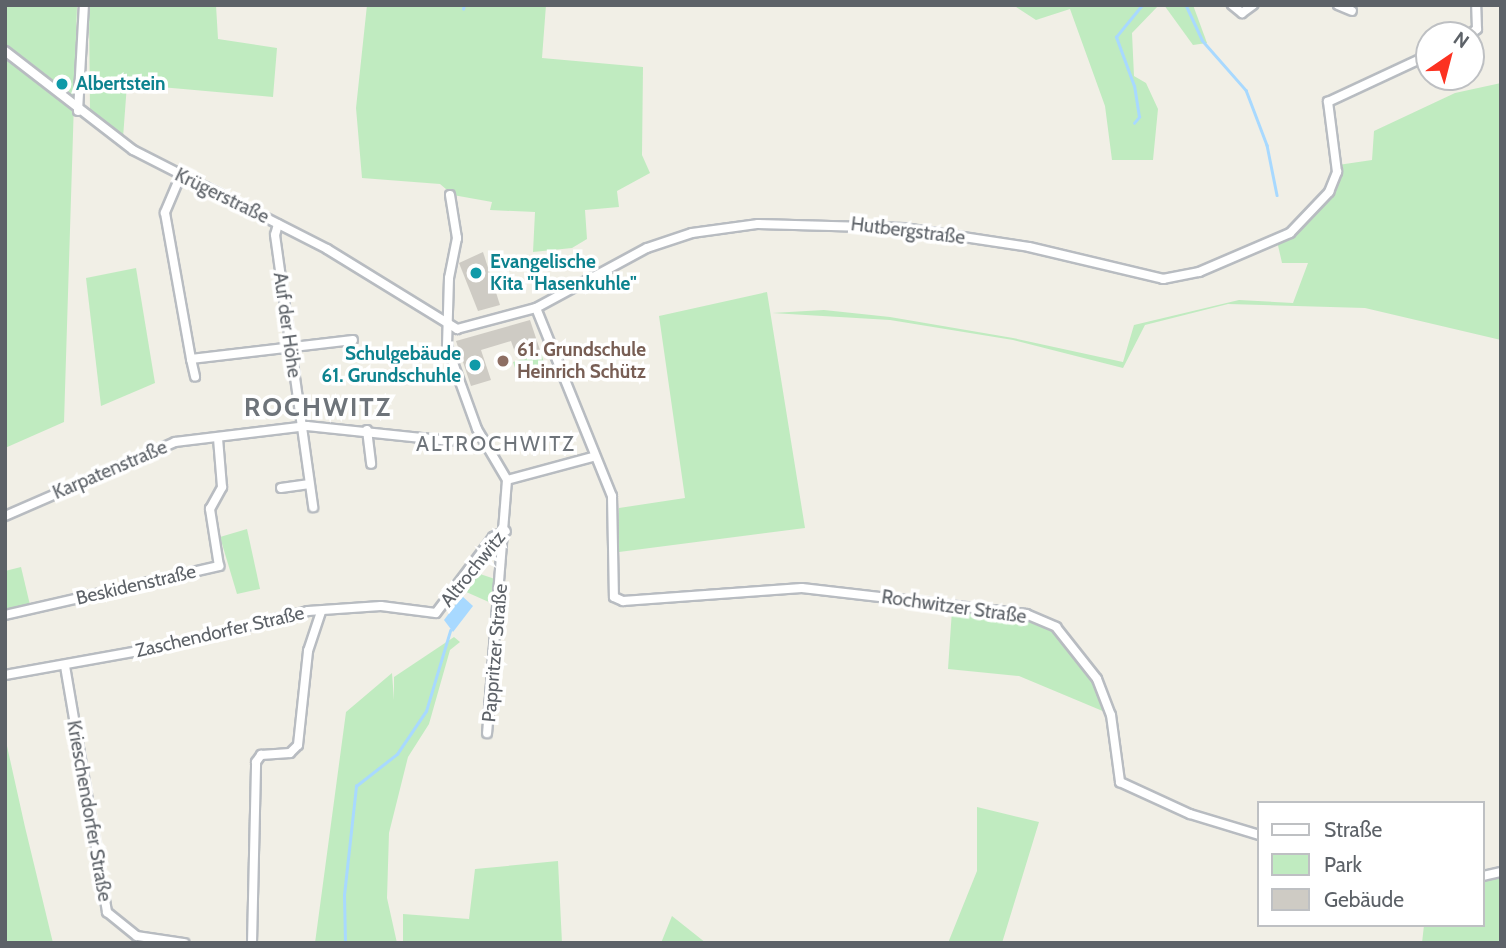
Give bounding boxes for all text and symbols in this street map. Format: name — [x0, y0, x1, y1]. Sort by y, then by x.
north arrow — [1415, 21, 1485, 91]
text: N — [1449, 27, 1473, 53]
place label: Albertstein — [76, 73, 166, 95]
marker: Albertstein — [54, 76, 70, 92]
street label: Krügerstraße — [171, 163, 273, 229]
street label: Hutbergstraße — [850, 213, 966, 249]
place label: Evangelische Kita "Hasenkuhle" — [490, 251, 637, 295]
marker: Evangelische Kita "Hasenkuhle" — [468, 265, 484, 281]
street label: Auf der Höhe — [268, 271, 306, 379]
place label: 61. Grundschule Heinrich Schütz — [517, 339, 646, 383]
place label: Schulgebäude 61. Grundschuhle — [322, 343, 461, 387]
marker: 61. Grundschule Heinrich Schütz — [495, 353, 511, 369]
marker: Schulgebäude 61. Grundschuhle — [467, 357, 483, 373]
district label: ROCHWITZ — [245, 392, 391, 424]
district label: ALTROCHWITZ — [417, 431, 575, 457]
street label: Karpatenstraße — [49, 436, 171, 504]
street label: Altrochwitz — [436, 527, 510, 611]
street label: Beskidenstraße — [74, 560, 198, 610]
street label: Pappritzer Straße — [478, 583, 512, 723]
street label: Rochwitzer Straße — [880, 586, 1028, 628]
street label: Zaschendorfer Straße — [133, 602, 307, 662]
street label: Krieschendorfer Straße — [62, 719, 116, 903]
legend — [1258, 801, 1485, 927]
text: Straße — [1324, 817, 1382, 842]
text: Park — [1324, 852, 1362, 877]
text: Gebäude — [1324, 887, 1404, 912]

